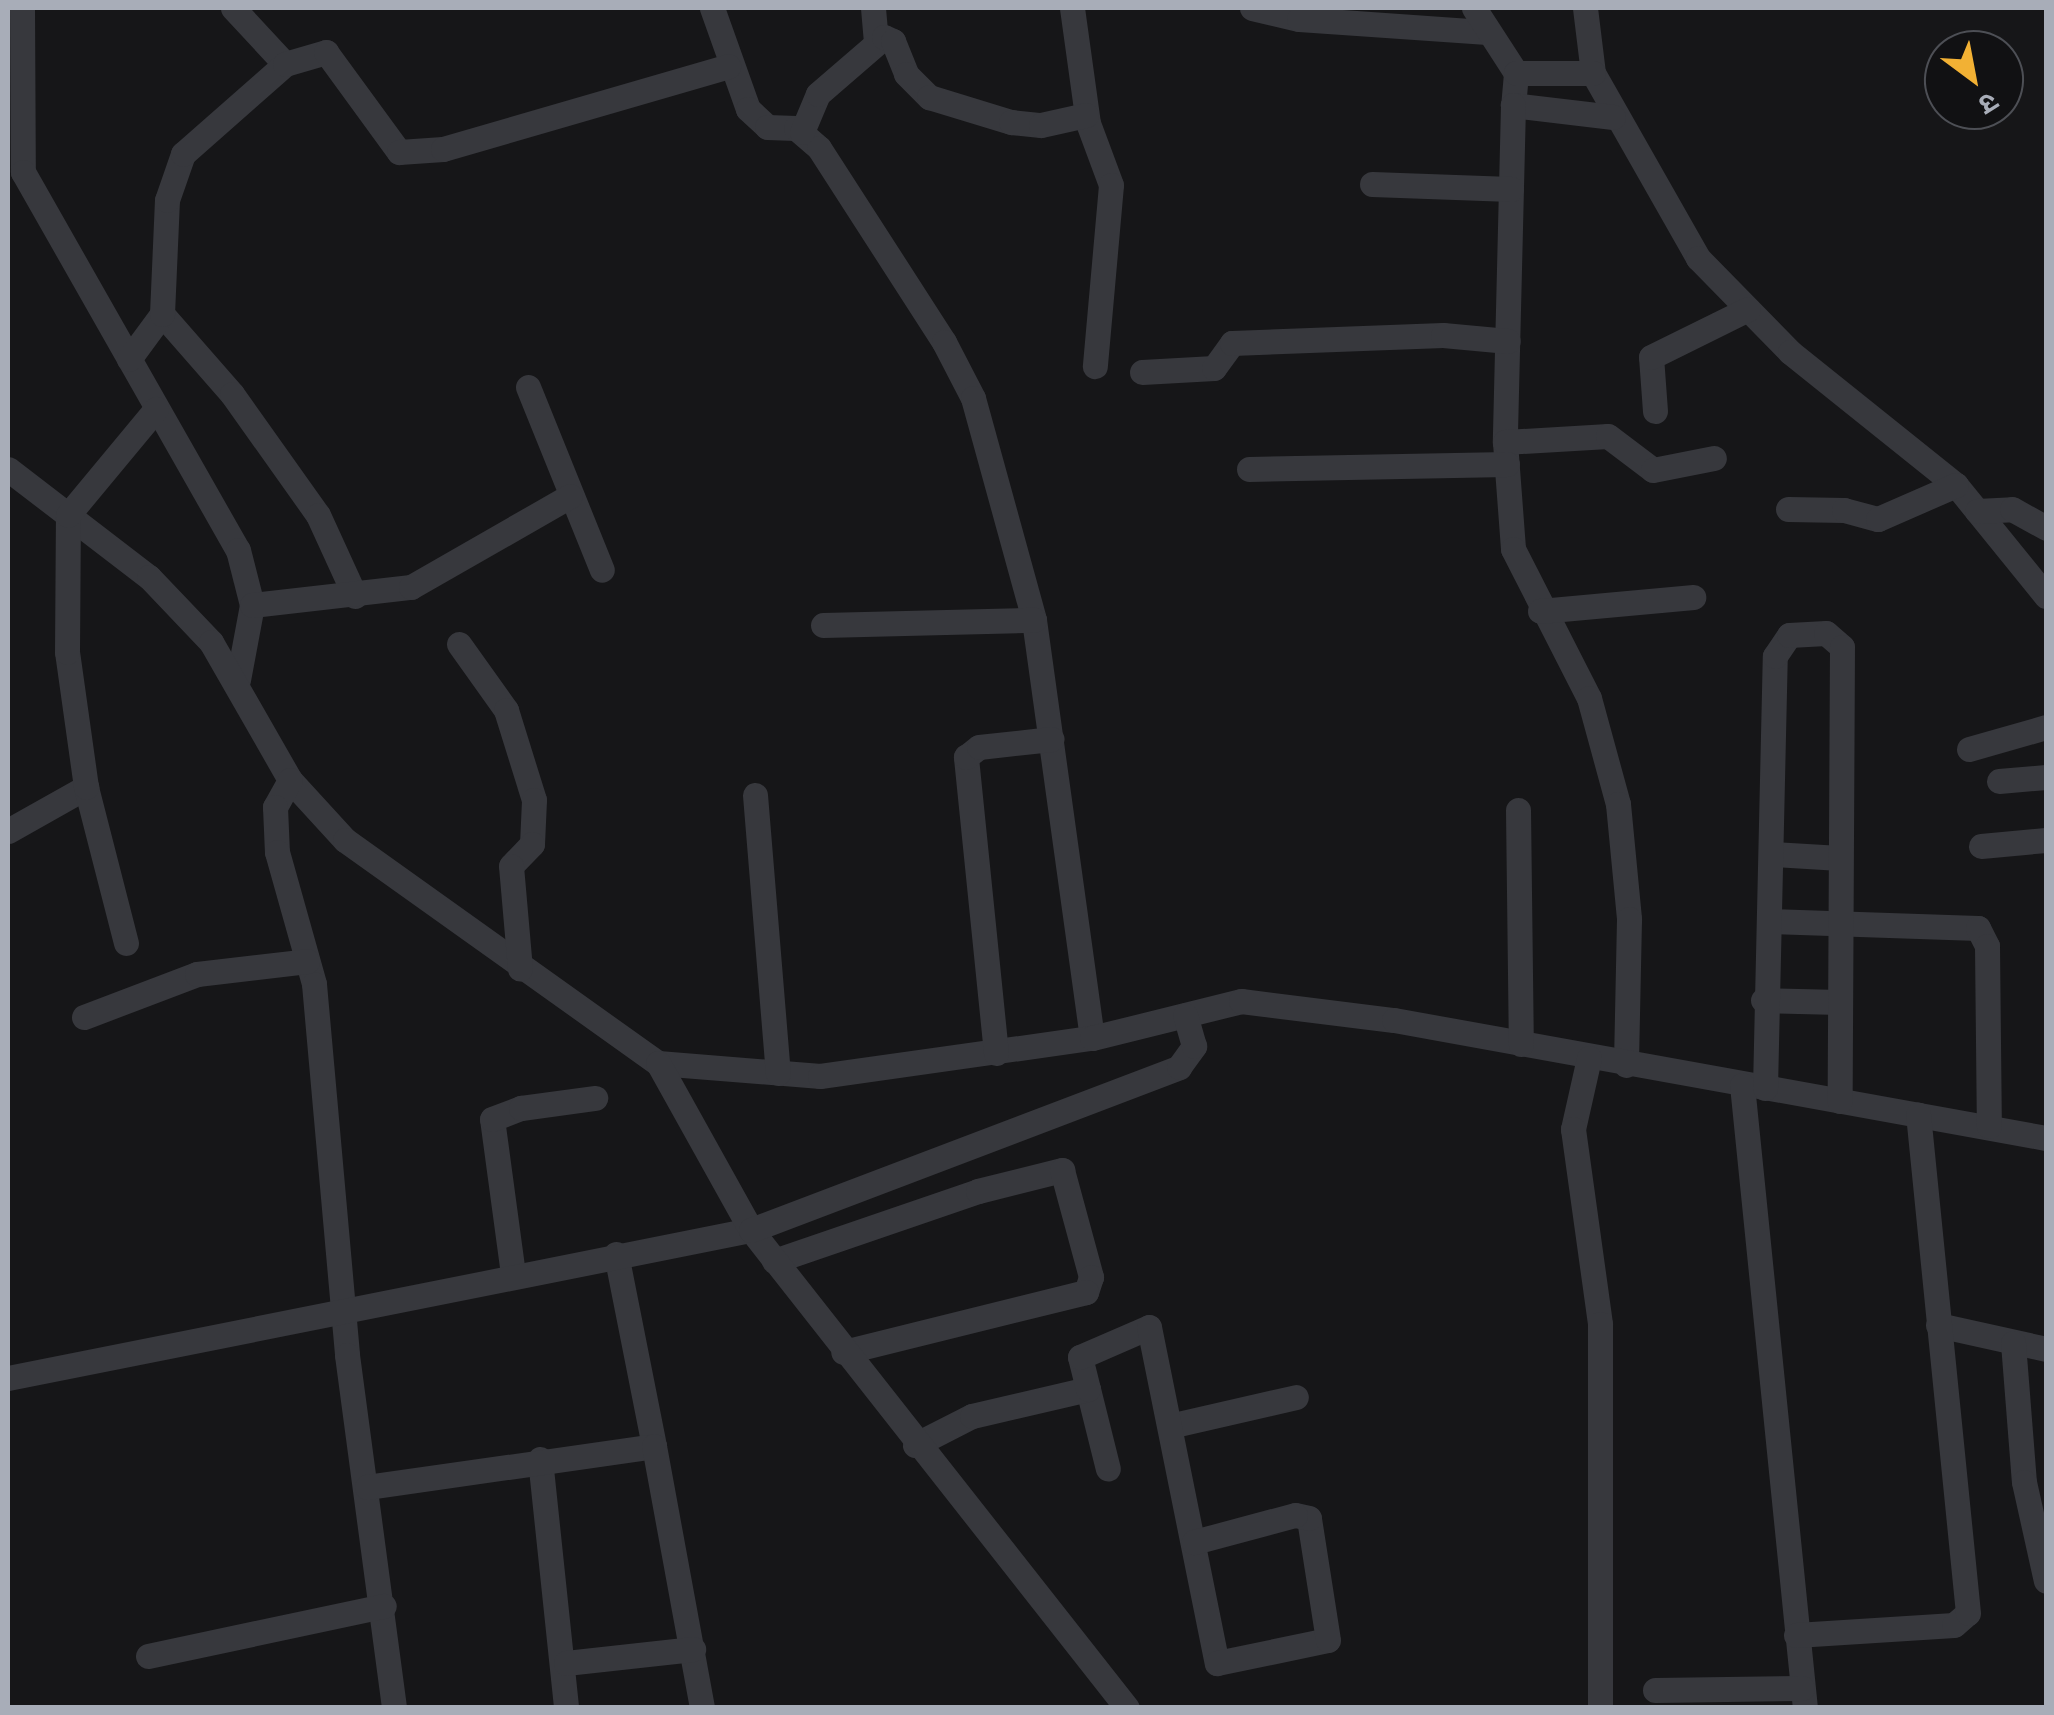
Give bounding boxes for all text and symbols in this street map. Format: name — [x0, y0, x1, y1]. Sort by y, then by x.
north arrow — [1924, 30, 2024, 130]
text: उ — [1973, 85, 2005, 123]

